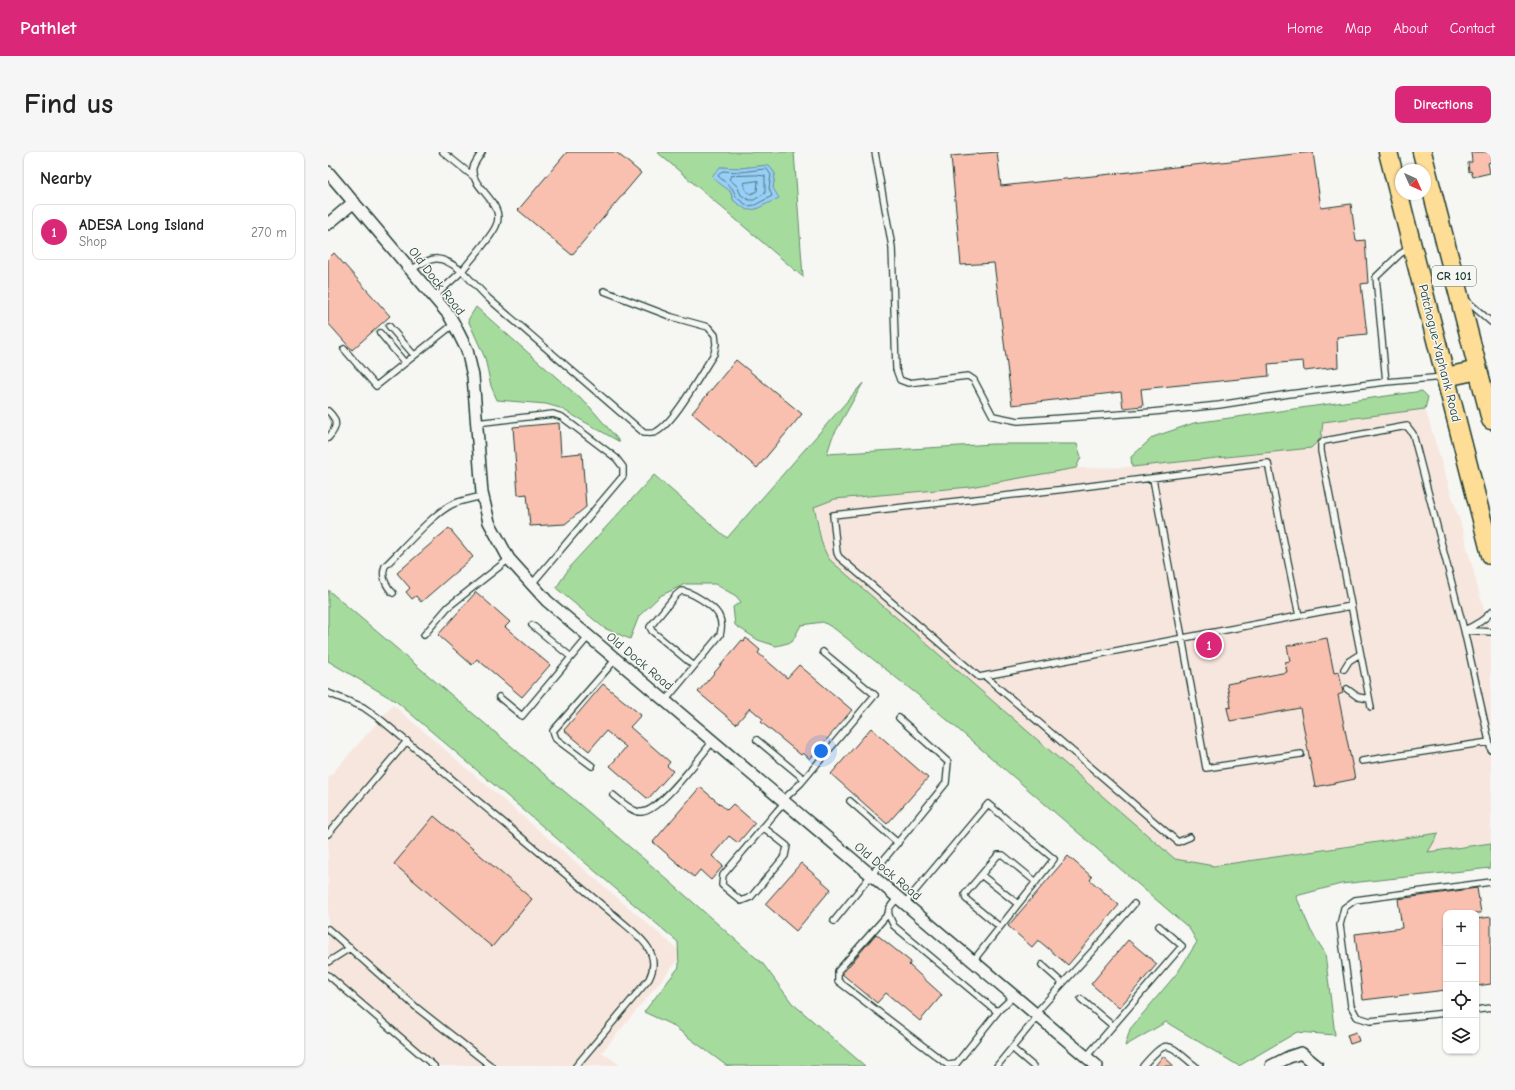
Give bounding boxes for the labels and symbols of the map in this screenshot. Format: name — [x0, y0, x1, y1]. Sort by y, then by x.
north arrow — [1395, 164, 1431, 200]
street label: Old Dock Road — [406, 244, 468, 318]
road number: CR 101 — [1432, 266, 1476, 286]
street label: Patchogue-Yaphank Road — [1416, 283, 1464, 423]
street label: Old Dock Road — [604, 629, 676, 693]
pin: 1 — [1196, 630, 1222, 660]
your location — [811, 741, 831, 761]
street label: Old Dock Road — [852, 839, 924, 903]

